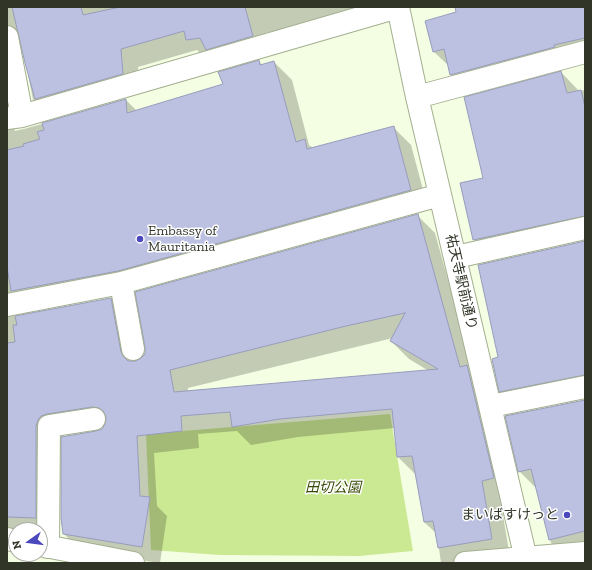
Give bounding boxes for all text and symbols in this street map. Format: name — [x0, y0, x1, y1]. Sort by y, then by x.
place label: Embassy of Mauritania — [148, 223, 217, 256]
street label: 祐天寺駅前通り — [442, 232, 480, 332]
marker: Embassy of Mauritania — [135, 234, 145, 244]
park label: 田切公園 — [305, 480, 361, 496]
place label: まいばすけっと — [461, 507, 559, 523]
marker: まいばすけっと — [562, 510, 572, 520]
north arrow — [8, 522, 48, 562]
text: N — [10, 539, 24, 550]

